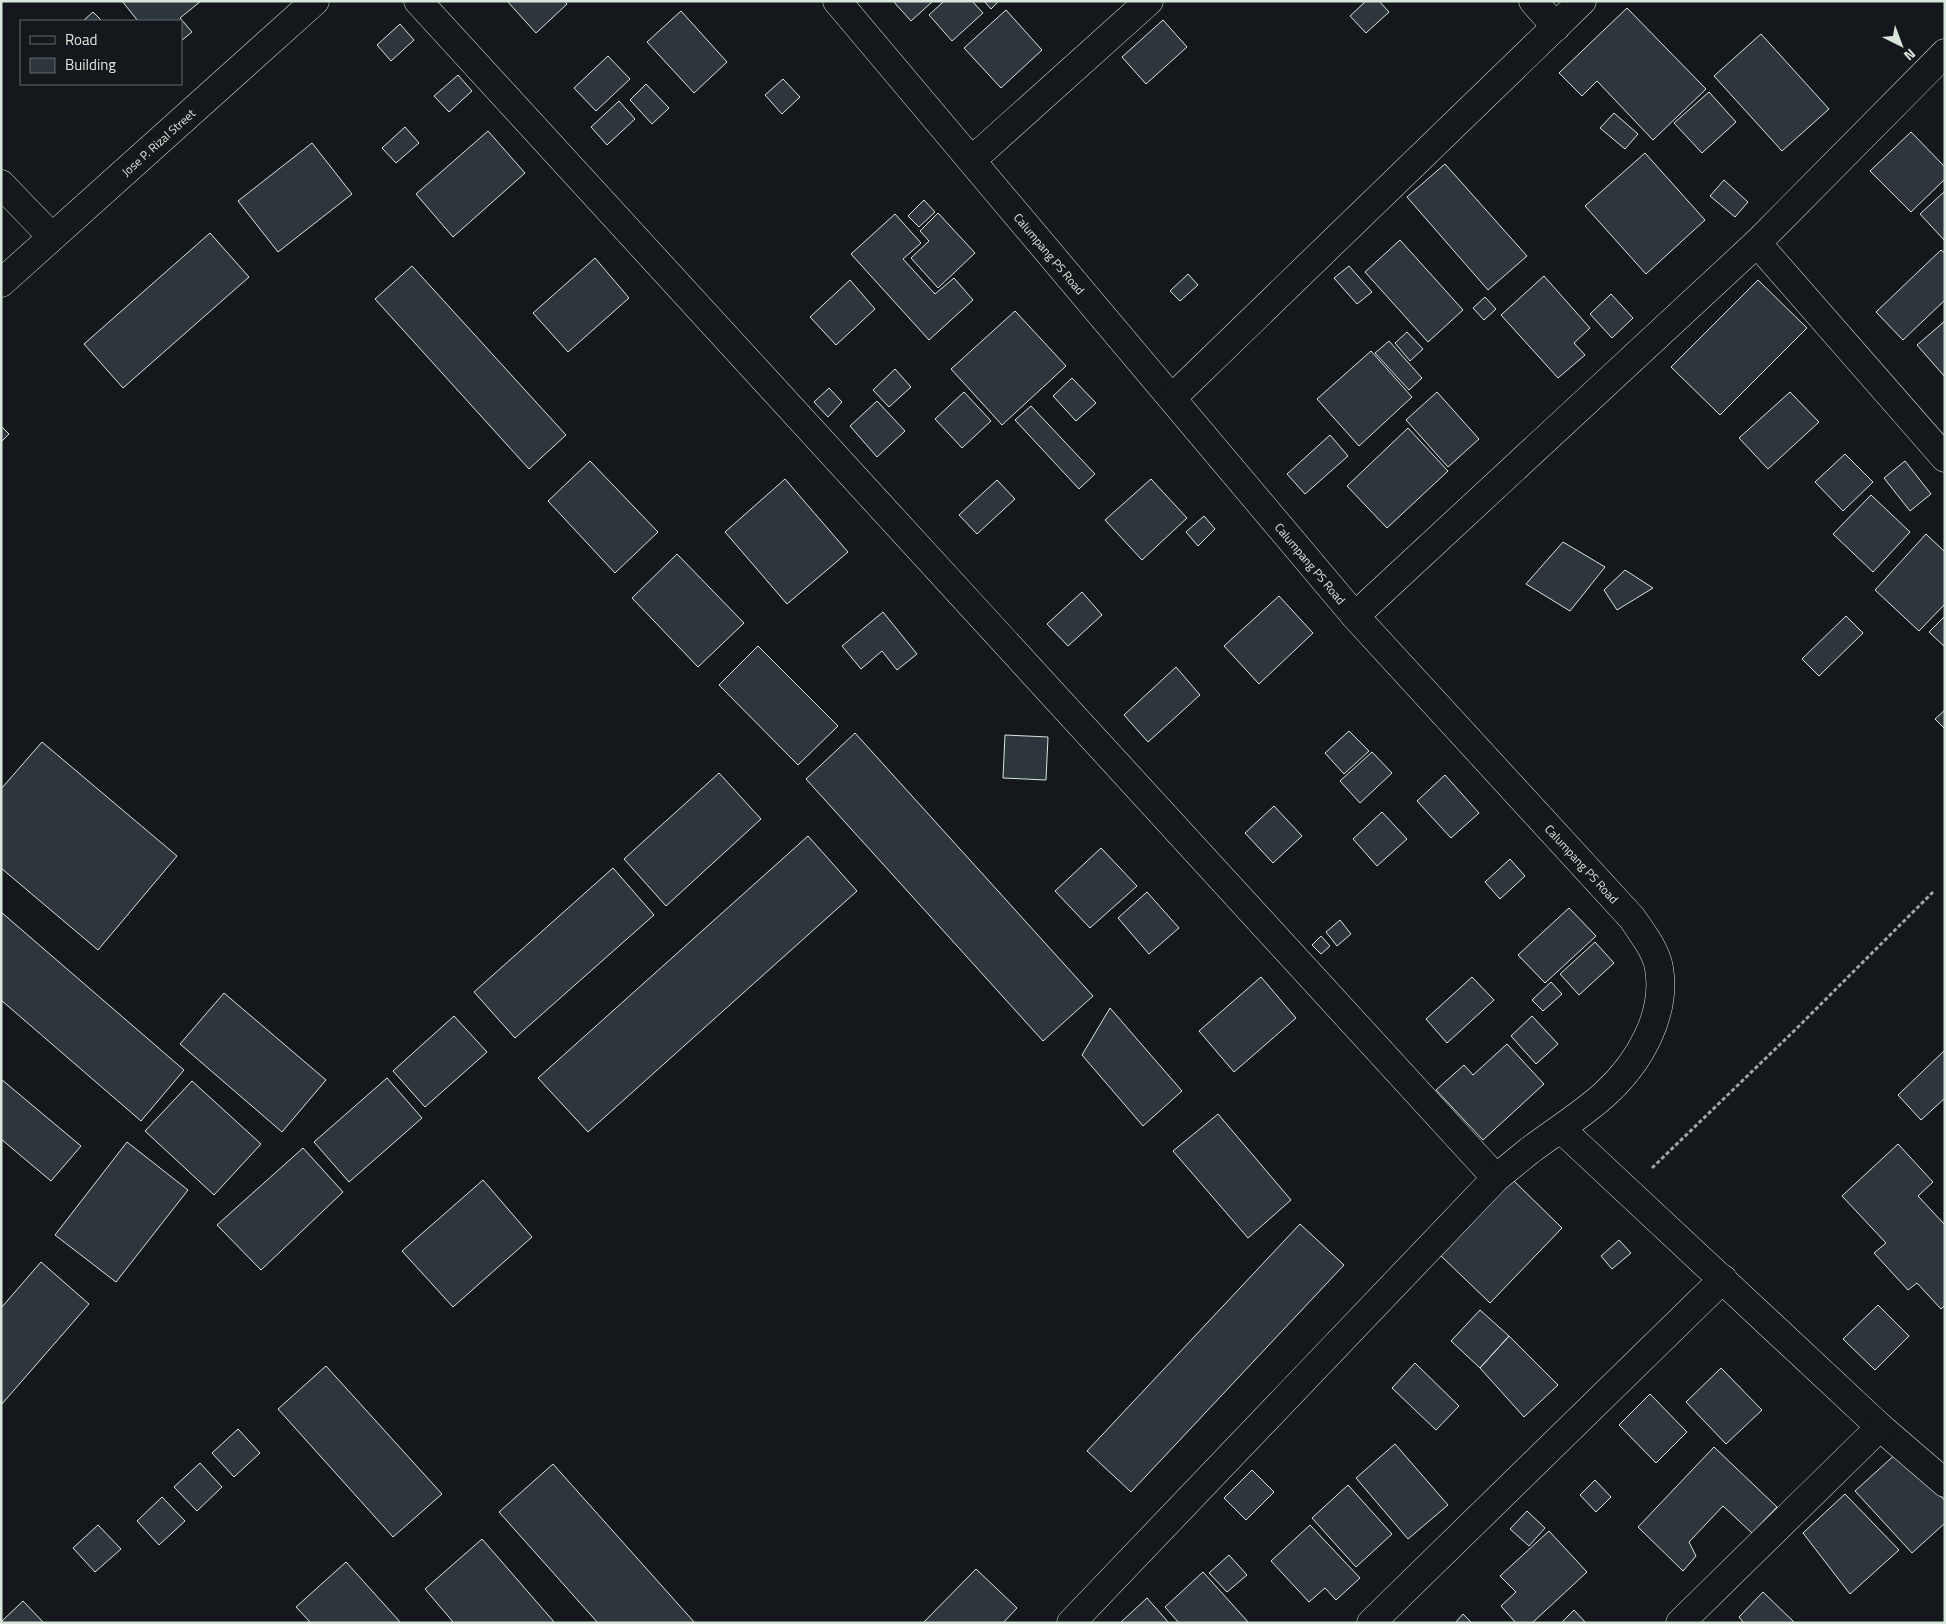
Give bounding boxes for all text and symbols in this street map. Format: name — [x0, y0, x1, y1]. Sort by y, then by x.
legend — [20, 20, 182, 85]
north arrow — [1876, 20, 1926, 70]
text: Road — [65, 28, 97, 51]
text: N — [1899, 44, 1921, 66]
text: Building — [65, 53, 116, 76]
street label: Jose P. Rizal Street — [117, 103, 200, 180]
street label: Calumpang PS Road — [1010, 208, 1090, 298]
street label: Calumpang PS Road — [1270, 518, 1351, 608]
street label: Calumpang PS Road — [1541, 820, 1623, 907]

